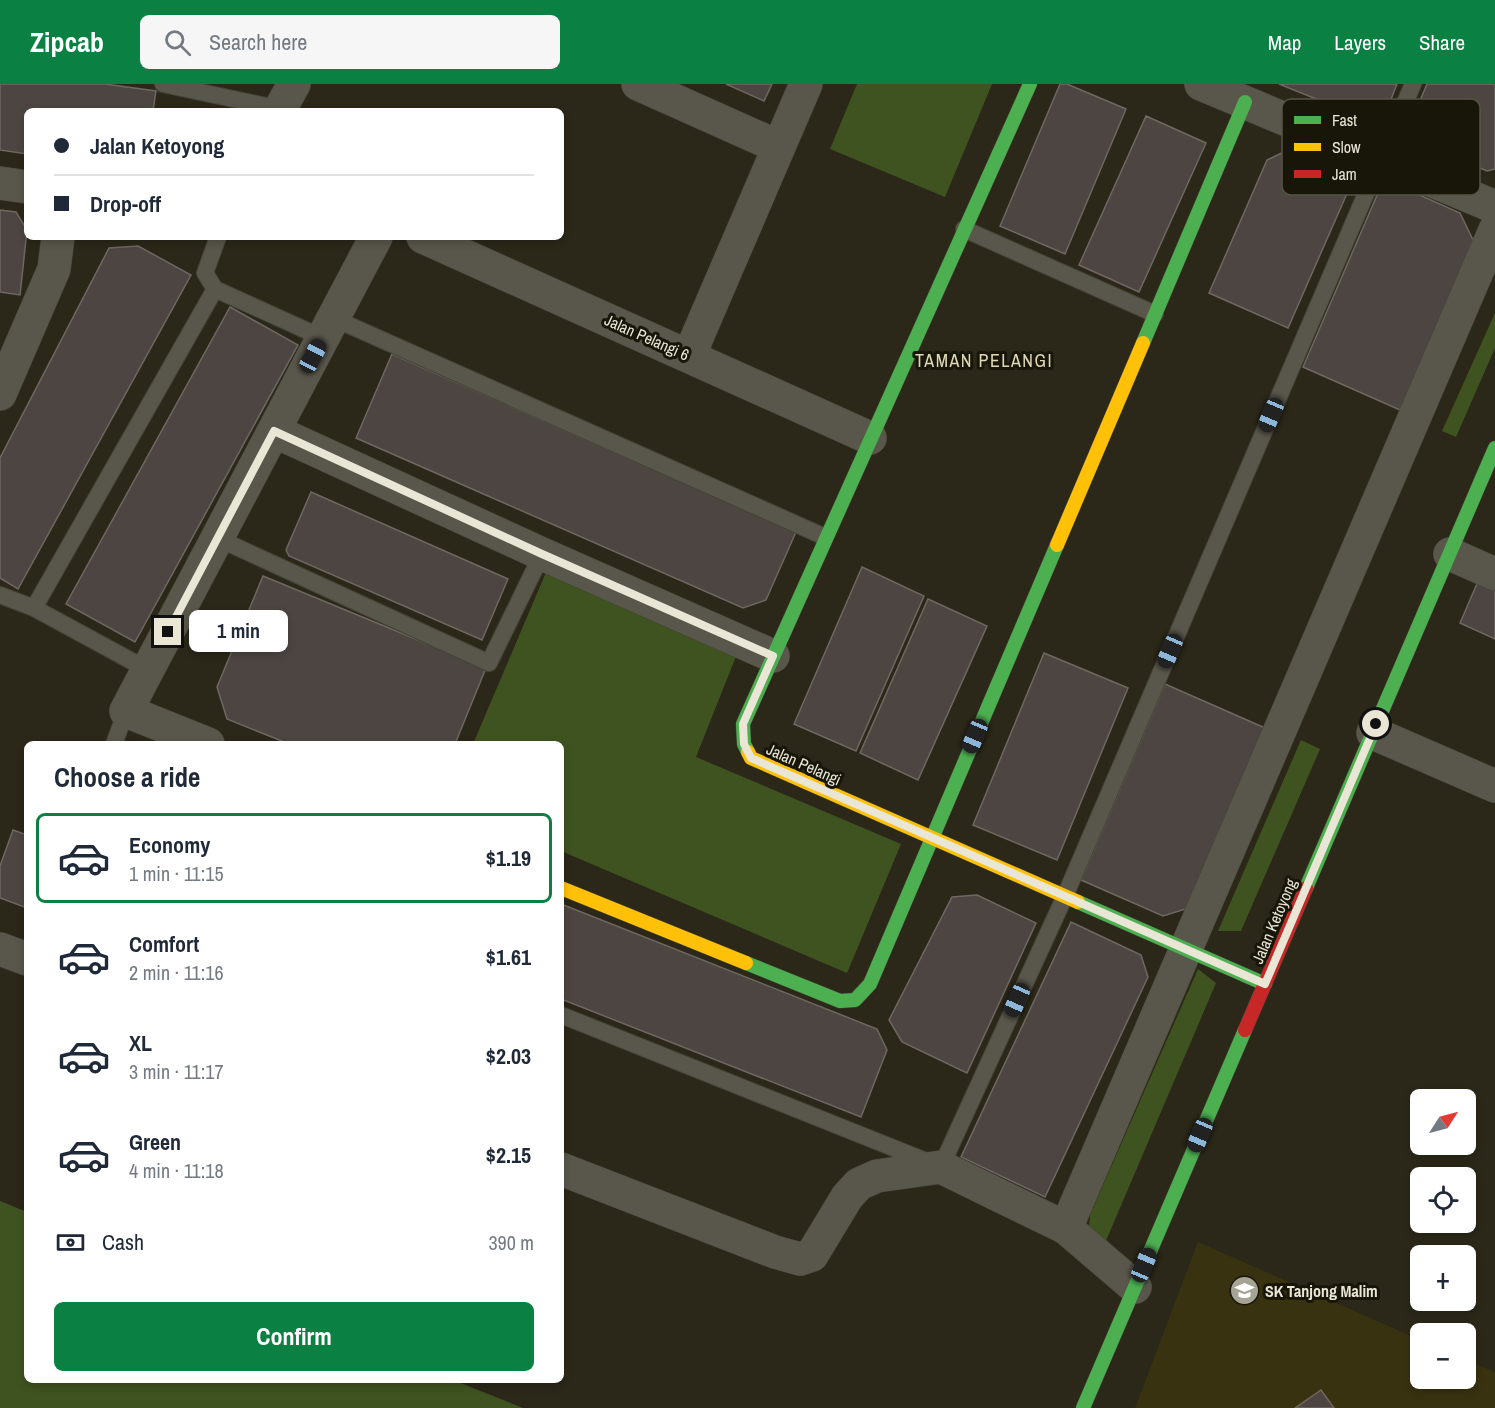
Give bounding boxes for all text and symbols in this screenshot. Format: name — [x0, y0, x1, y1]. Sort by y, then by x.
search box — [140, 15, 560, 69]
text: Zipcab — [30, 23, 104, 61]
icon: search — [161, 26, 194, 59]
text: Search here — [209, 27, 307, 57]
text: Map — [1268, 28, 1301, 57]
text: Layers — [1334, 28, 1386, 57]
text: Share — [1419, 28, 1465, 57]
legend — [1282, 99, 1480, 195]
text: Fast — [1332, 109, 1357, 131]
text: Jalan Ketoyong — [90, 131, 224, 161]
text: Slow — [1332, 136, 1361, 158]
text: Jam — [1332, 163, 1357, 185]
text: Drop-off — [90, 189, 161, 219]
street label: Jalan Pelangi 6 — [601, 309, 693, 365]
car — [297, 336, 329, 376]
district label: TAMAN PELANGI — [915, 348, 1053, 373]
car — [1256, 395, 1286, 435]
callout: 1 min — [189, 611, 288, 653]
text: 1 min — [217, 617, 260, 644]
route end — [154, 618, 181, 645]
car — [1155, 631, 1185, 671]
route start — [1362, 710, 1389, 737]
car — [960, 716, 990, 756]
street label: Jalan Pelangi — [763, 738, 845, 790]
text: Choose a ride — [54, 759, 200, 795]
text: Economy — [129, 830, 210, 860]
icon: car — [57, 831, 111, 885]
text: $1.19 — [486, 843, 531, 873]
text: 1 min · 11:15 — [129, 860, 224, 887]
street label: Jalan Ketoyong — [1246, 874, 1302, 967]
text: Comfort — [129, 929, 199, 959]
icon: car — [57, 930, 111, 984]
text: $1.61 — [486, 942, 531, 972]
text: 2 min · 11:16 — [129, 959, 224, 986]
car — [1001, 980, 1033, 1020]
text: XL — [129, 1028, 152, 1058]
icon: car — [57, 1029, 111, 1083]
text: $2.03 — [486, 1041, 531, 1071]
text: 3 min · 11:17 — [129, 1058, 224, 1085]
north arrow — [1410, 1089, 1476, 1155]
map controls — [1410, 1089, 1476, 1389]
car — [1185, 1115, 1215, 1155]
text: Green — [129, 1127, 181, 1157]
icon: car — [57, 1128, 111, 1182]
text: $2.15 — [486, 1140, 531, 1170]
text: 4 min · 11:18 — [129, 1157, 224, 1184]
button: locate — [1410, 1167, 1476, 1233]
icon: cash — [54, 1226, 87, 1259]
text: Cash — [102, 1227, 144, 1257]
text: 390 m — [488, 1229, 534, 1256]
car — [1129, 1245, 1159, 1285]
button: + — [1410, 1245, 1476, 1311]
school or university icon: SK Tanjong Malim — [1228, 1275, 1260, 1307]
place label: SK Tanjong Malim — [1265, 1280, 1378, 1302]
button: Confirm — [54, 1302, 534, 1371]
button: − — [1410, 1323, 1476, 1389]

